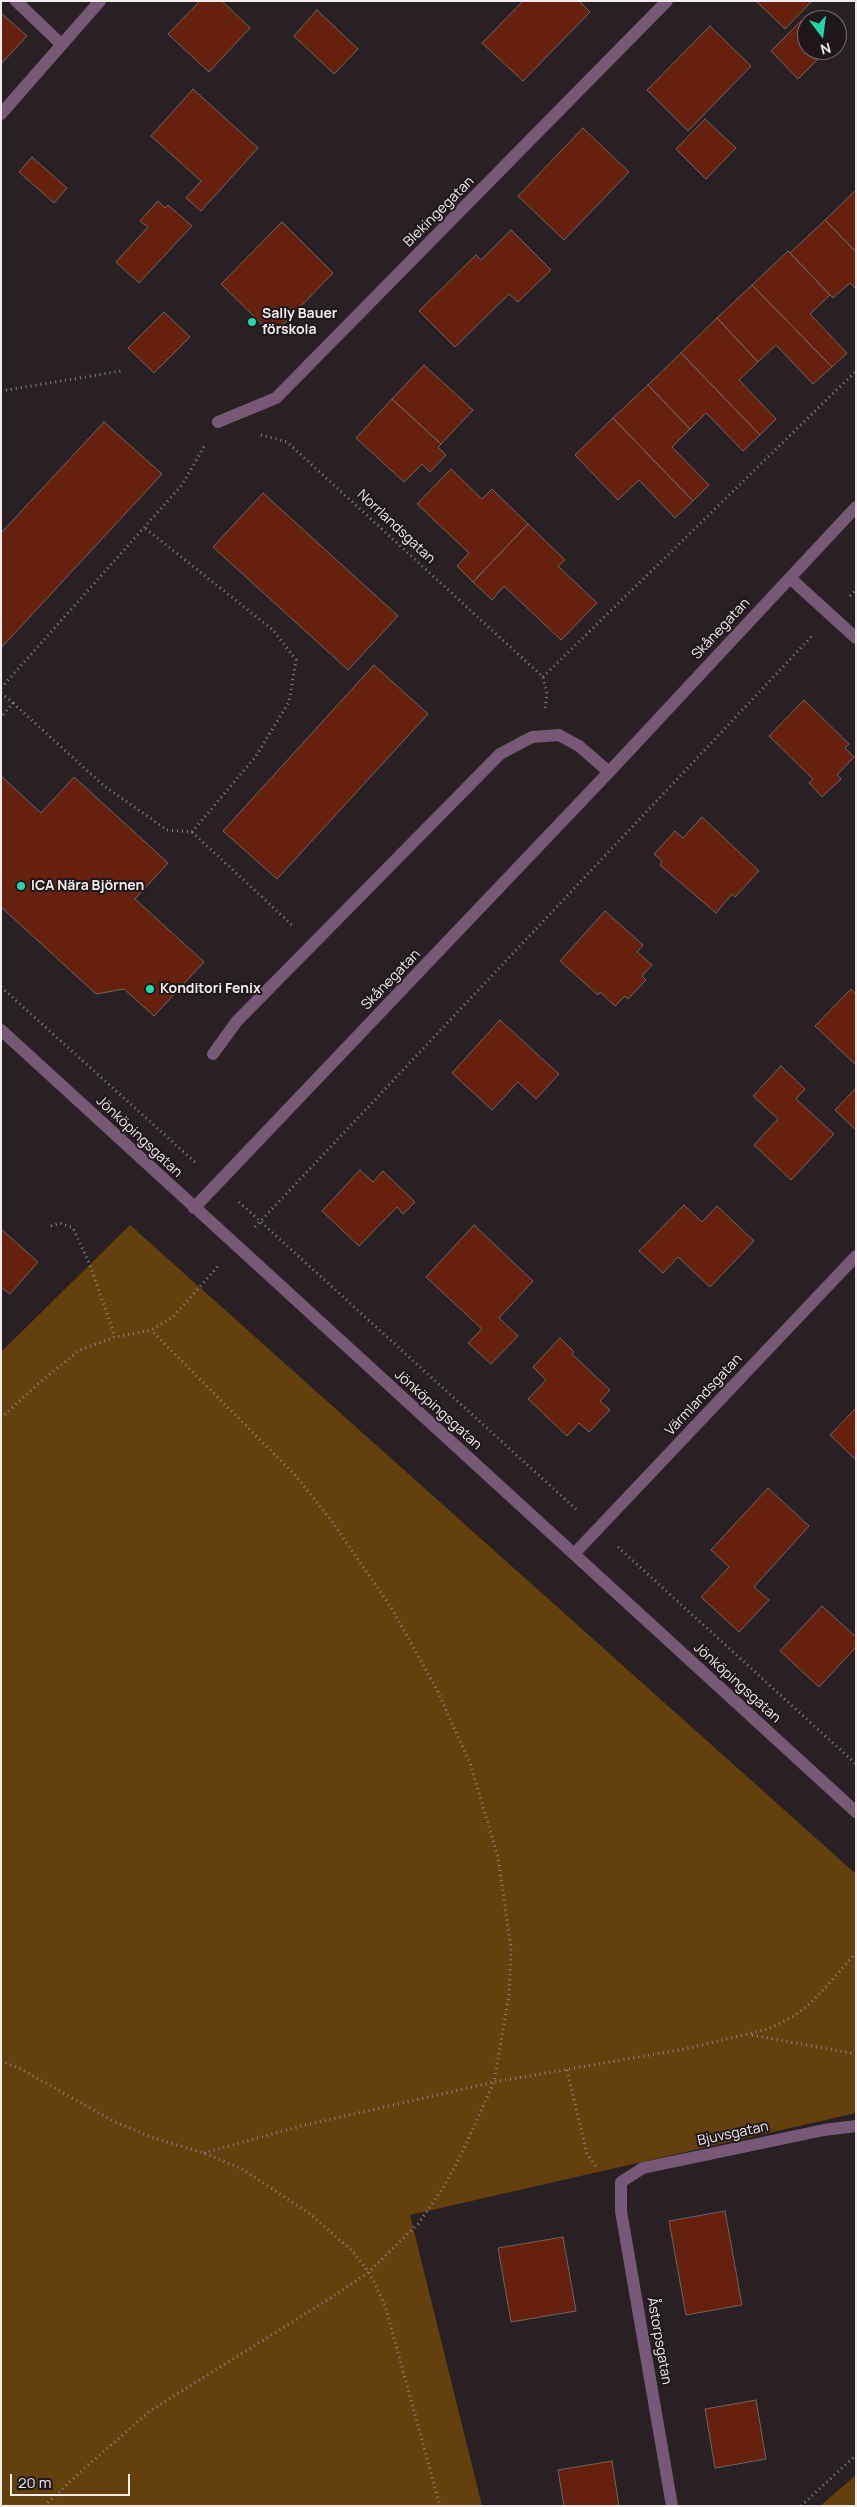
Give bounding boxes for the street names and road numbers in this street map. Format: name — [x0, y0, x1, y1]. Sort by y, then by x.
street label: Blekingegatan — [400, 173, 478, 251]
street label: Norrlandsgatan — [353, 487, 439, 567]
street label: Skånegatan — [688, 595, 754, 663]
street label: Skånegatan — [358, 946, 424, 1014]
street label: Jönköpingsgatan — [93, 1093, 185, 1181]
street label: Värmlandsgatan — [662, 1351, 746, 1439]
street label: Jönköpingsgatan — [391, 1366, 485, 1454]
street label: Jönköpingsgatan — [690, 1639, 784, 1727]
street label: Bjuvsgatan — [696, 2118, 770, 2150]
street label: Åstorpsgatan — [643, 2296, 675, 2386]

